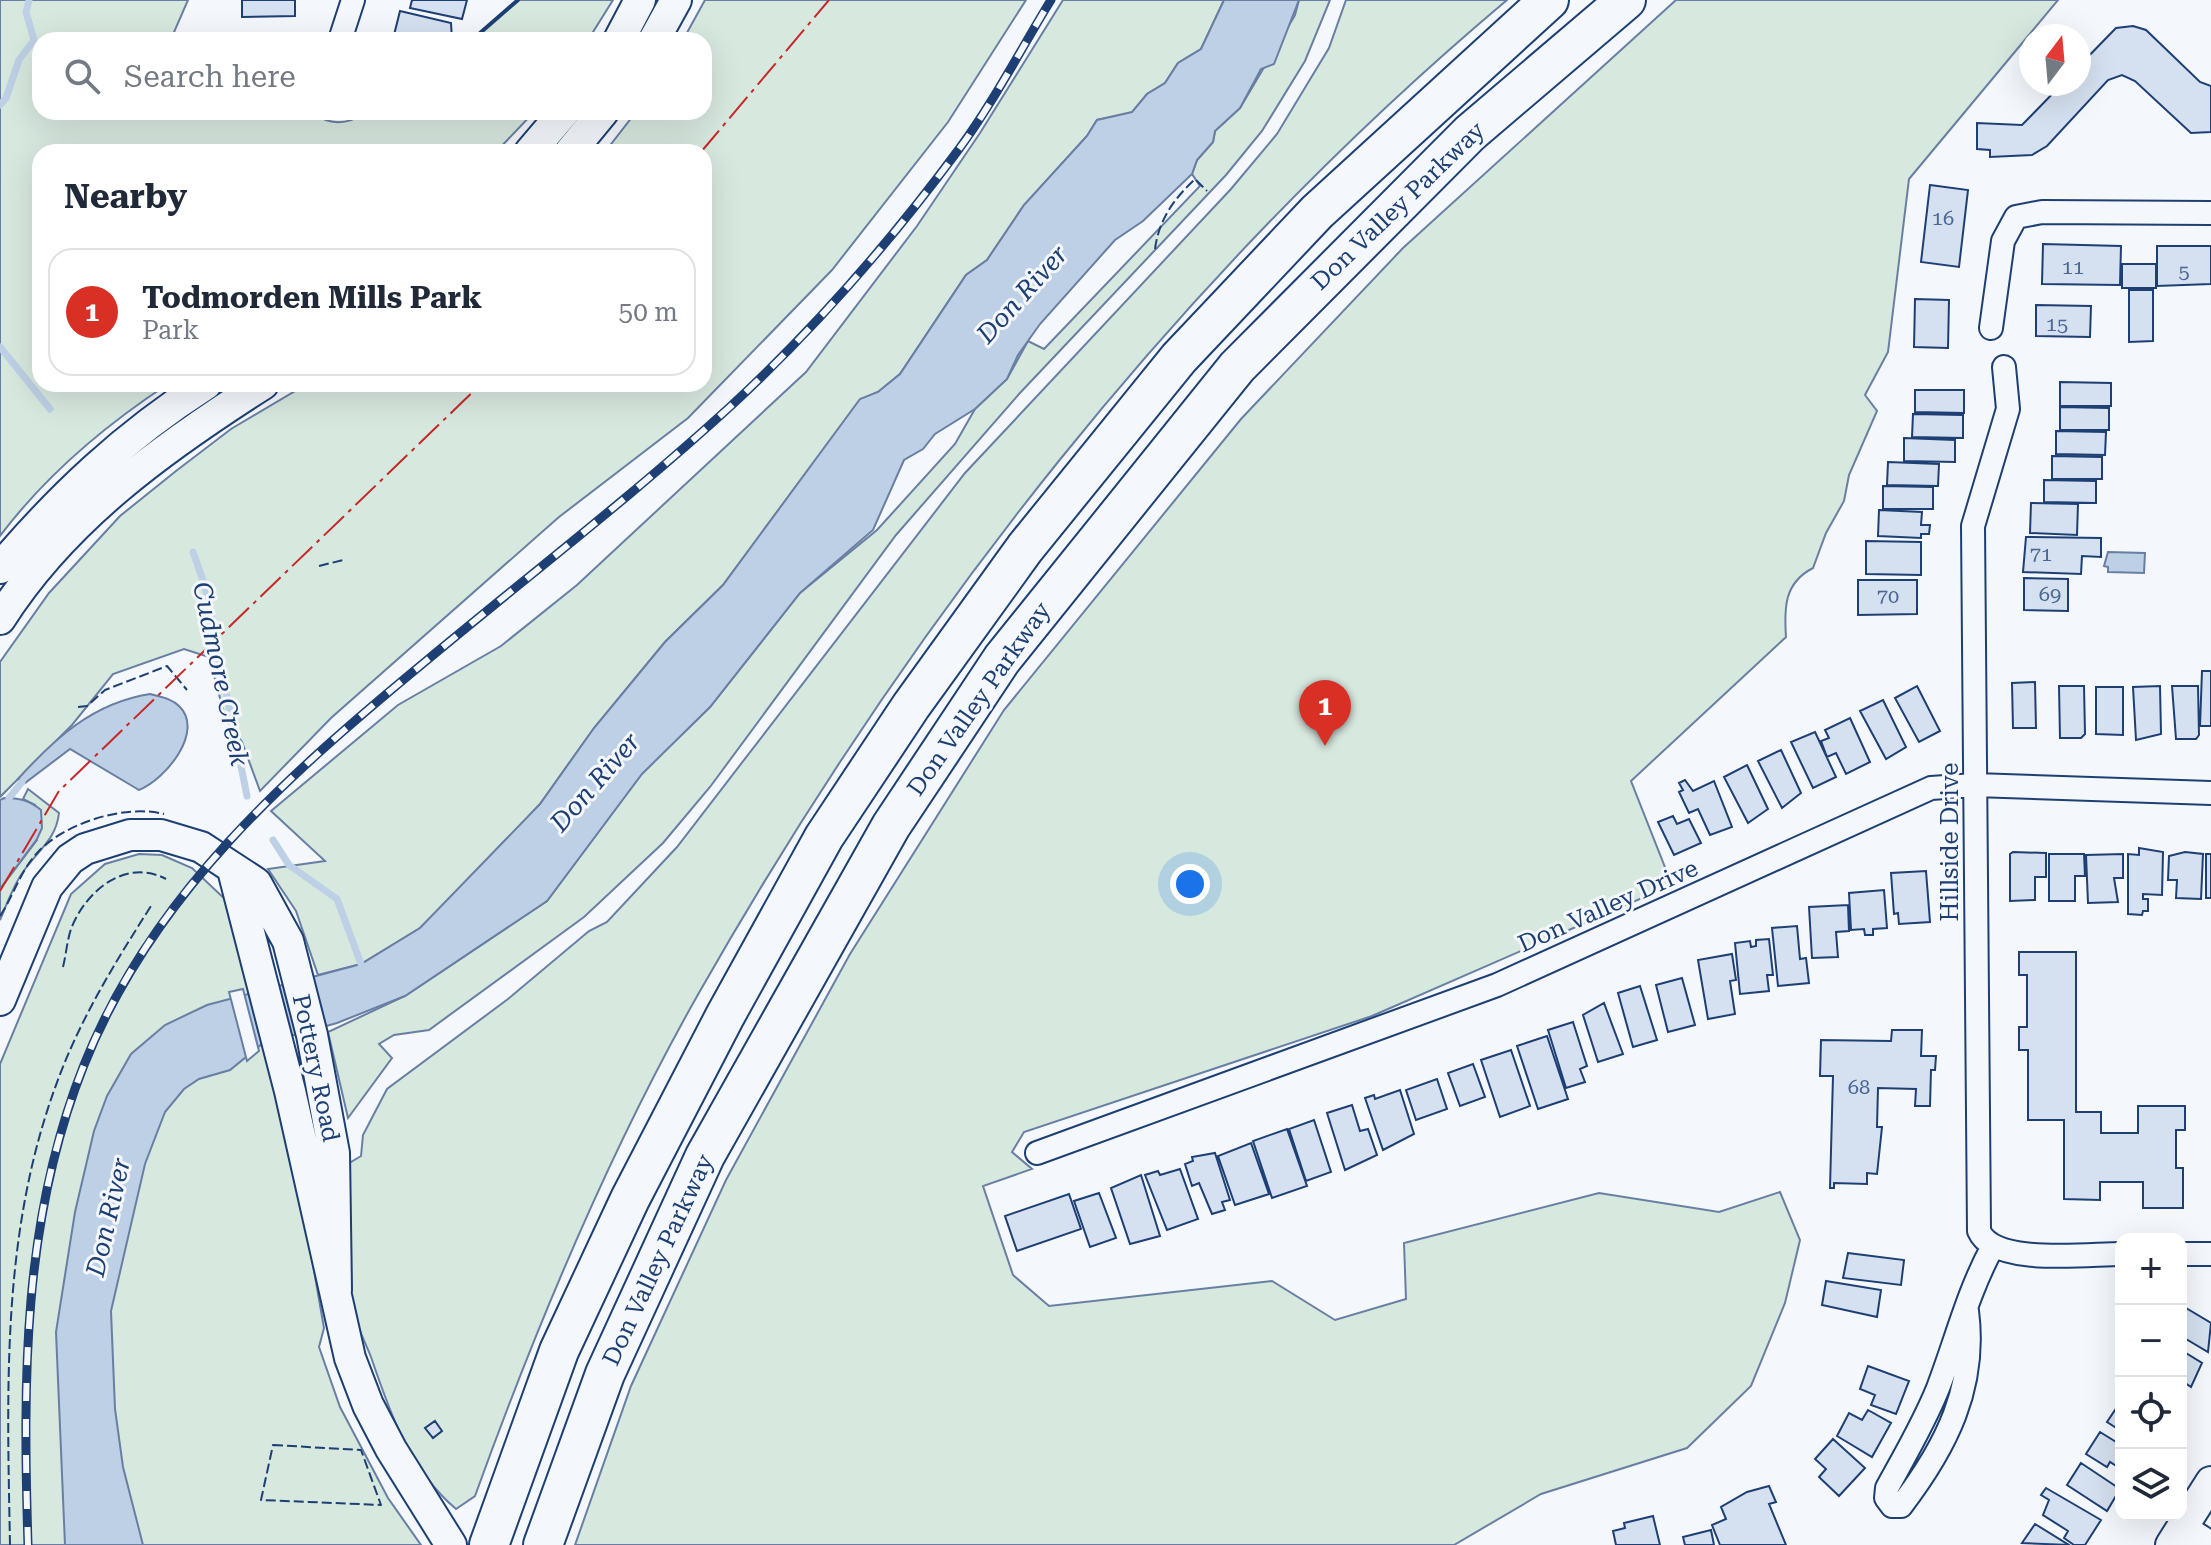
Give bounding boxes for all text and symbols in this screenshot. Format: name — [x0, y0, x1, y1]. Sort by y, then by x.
north arrow — [2019, 24, 2091, 96]
search box — [32, 32, 712, 120]
icon: search — [60, 54, 104, 98]
text: Search here — [124, 59, 296, 94]
street label: Don Valley Parkway — [1306, 116, 1491, 296]
text: Nearby — [64, 176, 187, 216]
house number: 16 — [1932, 206, 1954, 230]
water label: Don River — [970, 239, 1074, 350]
house number: 11 — [2062, 255, 2084, 279]
house number: 5 — [2178, 259, 2190, 283]
text: Todmorden Mills Park — [142, 280, 482, 315]
text: 1 — [85, 297, 99, 327]
text: 50 m — [619, 297, 678, 327]
house number: 15 — [2046, 312, 2068, 336]
text: Park — [142, 315, 199, 345]
house number: 71 — [2030, 542, 2052, 566]
water label: Cudmore Creek — [187, 579, 255, 770]
house number: 69 — [2039, 582, 2061, 606]
house number: 70 — [1877, 584, 1899, 608]
street label: Don Valley Parkway — [902, 596, 1057, 801]
pin: 1 — [1299, 680, 1351, 746]
water label: Don River — [543, 726, 646, 838]
street label: Hillside Drive — [1936, 763, 1964, 921]
street label: Don Valley Drive — [1514, 854, 1702, 958]
your location — [1170, 864, 1210, 904]
street label: Pottery Road — [287, 992, 345, 1144]
house number: 68 — [1848, 1075, 1870, 1099]
street label: Don Valley Parkway — [597, 1149, 720, 1370]
water label: Don River — [80, 1155, 136, 1280]
map controls — [2115, 1233, 2187, 1521]
button: + — [2115, 1233, 2187, 1305]
button: − — [2115, 1305, 2187, 1377]
button: locate — [2115, 1377, 2187, 1449]
button: layers — [2115, 1449, 2187, 1521]

